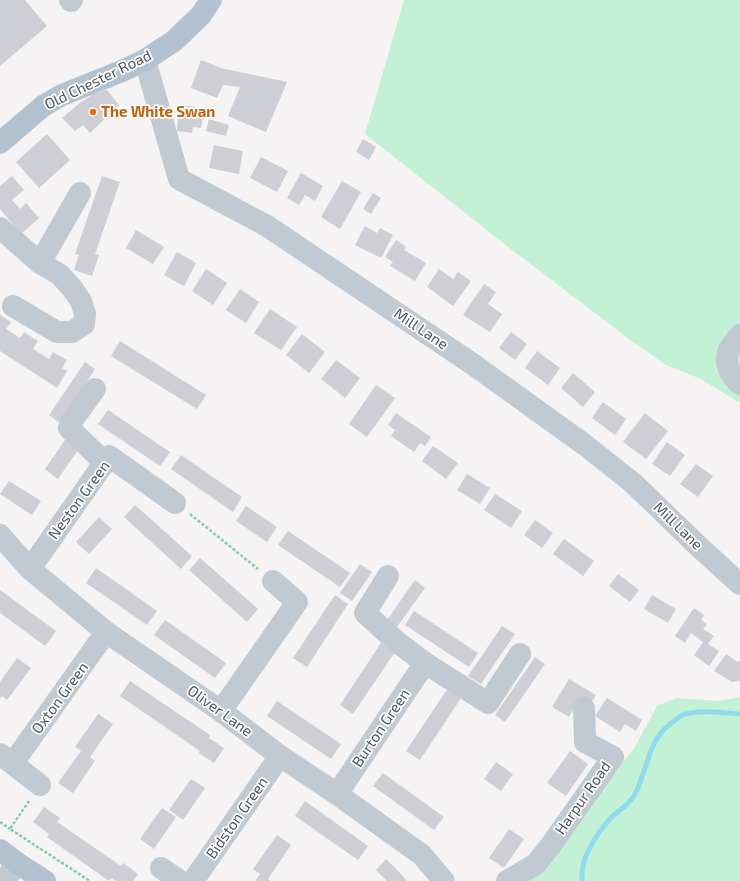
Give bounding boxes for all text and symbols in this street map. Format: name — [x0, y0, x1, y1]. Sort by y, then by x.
street label: Old Chester Road — [41, 45, 154, 113]
place label: The White Swan — [101, 102, 215, 120]
marker: The White Swan — [88, 107, 98, 117]
street label: Mill Lane — [391, 304, 452, 353]
street label: Neston Green — [44, 457, 113, 542]
street label: Mill Lane — [650, 497, 707, 553]
street label: Oxton Green — [27, 658, 91, 737]
street label: Oliver Lane — [185, 681, 257, 740]
street label: Burton Green — [347, 685, 413, 770]
street label: Harpur Road — [550, 757, 614, 837]
street label: Bidston Green — [201, 773, 271, 862]

